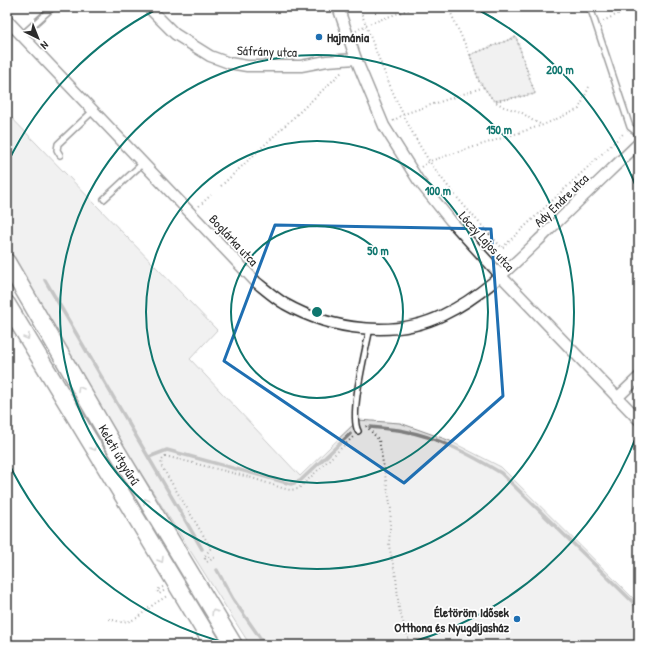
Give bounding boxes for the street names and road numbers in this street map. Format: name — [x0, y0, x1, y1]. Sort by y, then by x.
street label: Sáfrány utca — [237, 41, 297, 61]
street label: Ady Endre utca — [530, 169, 592, 231]
street label: Lóczy Lajos utca — [455, 207, 519, 275]
street label: Boglárka utca — [205, 210, 263, 270]
street label: Keleti útgyűrű — [94, 421, 144, 488]

